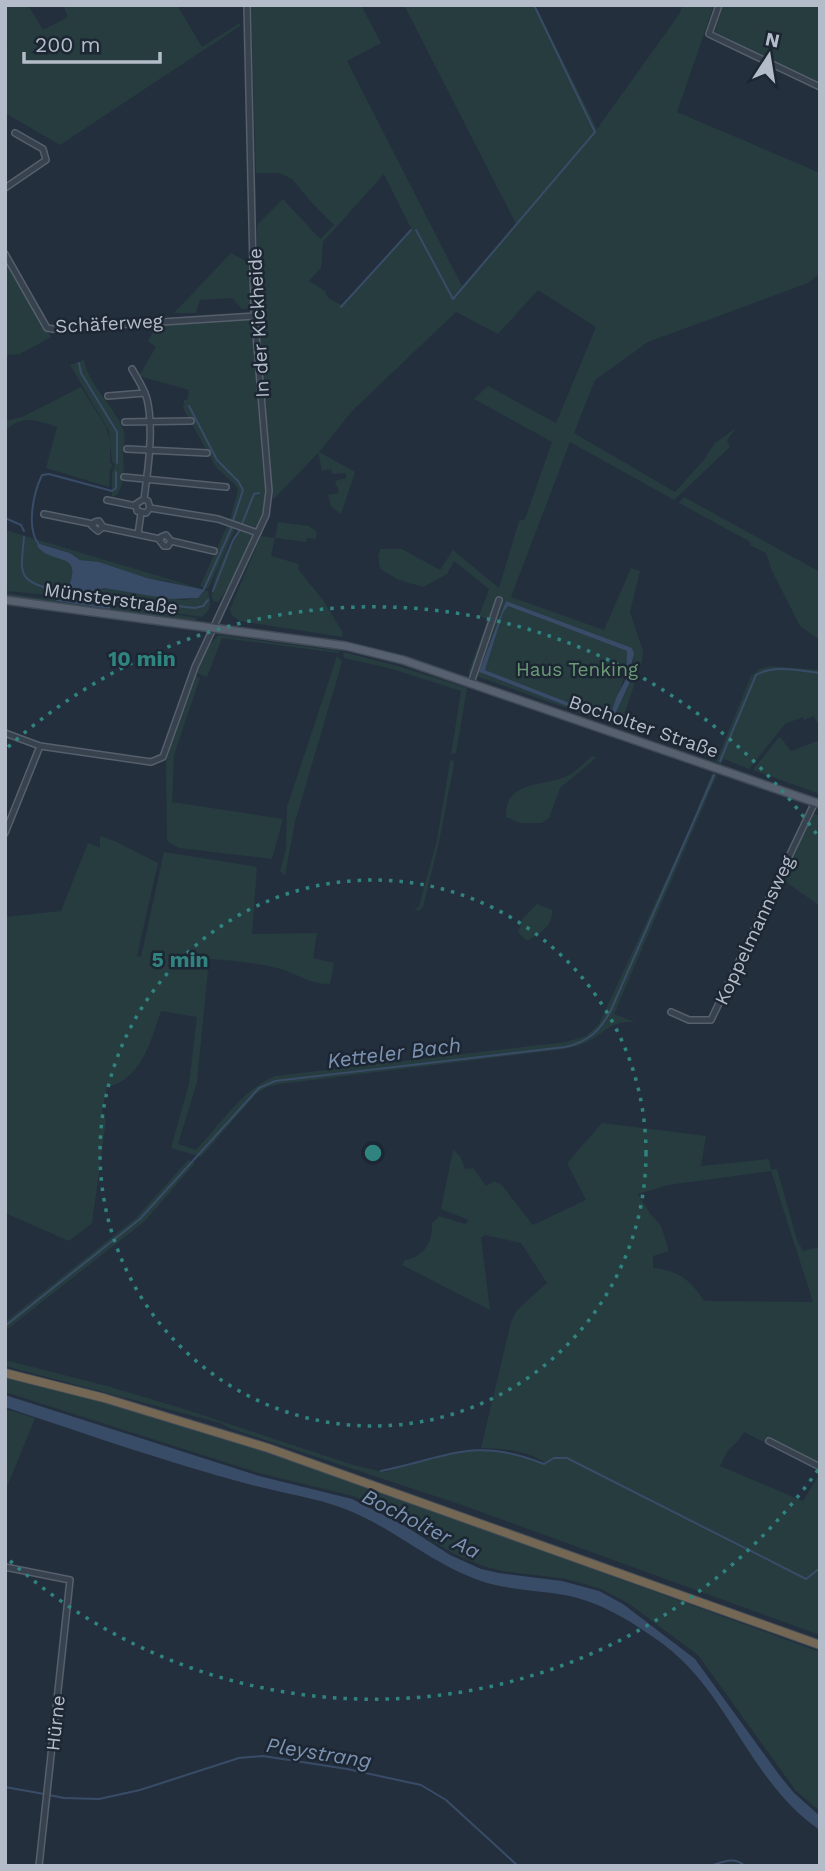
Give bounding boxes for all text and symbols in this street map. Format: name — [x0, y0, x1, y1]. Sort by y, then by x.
scale bar — [24, 21, 161, 65]
north arrow — [734, 21, 804, 91]
text: N — [763, 27, 782, 53]
text: 200 m — [35, 32, 101, 57]
street label: In der Kickheide — [243, 247, 274, 398]
street label: Schäferweg — [55, 309, 164, 338]
street label: Münsterstraße — [43, 578, 179, 619]
text: 10 min — [108, 646, 176, 671]
park label: Haus Tenking — [516, 658, 639, 681]
street label: Bocholter Straße — [566, 690, 722, 763]
street label: Koppelmannsweg — [710, 851, 800, 1009]
text: 5 min — [151, 947, 209, 972]
water label: Ketteler Bach — [326, 1032, 462, 1073]
centre of rings — [361, 1141, 385, 1165]
water label: Bocholter Aa — [358, 1483, 484, 1564]
street label: Hürne — [41, 1694, 70, 1752]
water label: Pleystrang — [265, 1732, 374, 1773]

